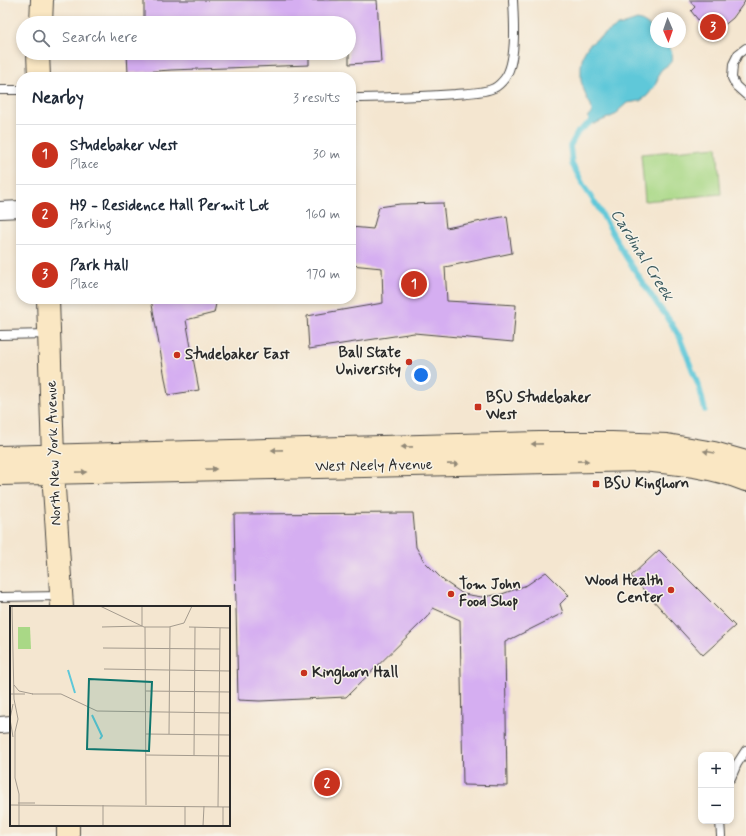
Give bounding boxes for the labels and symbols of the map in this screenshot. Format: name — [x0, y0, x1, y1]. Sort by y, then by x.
north arrow — [650, 12, 686, 48]
pin: 3 — [700, 12, 726, 42]
water label: Cardinal Creek — [605, 205, 679, 306]
pin: 1 — [401, 269, 427, 299]
place label: Ball State University — [336, 343, 401, 380]
place label: Studebaker East — [185, 345, 290, 365]
marker: Studebaker East — [172, 350, 182, 360]
marker: Ball State University — [404, 357, 414, 367]
your location — [411, 365, 431, 385]
street label: North New York Avenue — [41, 380, 67, 526]
place label: BSU Studebaker West — [485, 388, 592, 425]
marker: BSU Studebaker West — [473, 402, 483, 412]
one-way arrow — [531, 440, 543, 447]
one-way arrow — [400, 444, 413, 450]
one-way arrow — [270, 447, 283, 453]
one-way arrow — [702, 448, 715, 454]
street label: West Neely Avenue — [315, 455, 433, 477]
one-way arrow — [577, 458, 590, 464]
one-way arrow — [447, 461, 460, 467]
one-way arrow — [205, 466, 217, 473]
one-way arrow — [75, 469, 87, 476]
place label: BSU Kinghorn — [604, 474, 689, 496]
marker: BSU Kinghorn — [591, 479, 601, 489]
place label: Wood Health Center — [584, 571, 664, 608]
place label: Tom John Food Shop — [459, 575, 521, 612]
marker: Wood Health Center — [666, 585, 676, 595]
marker: Tom John Food Shop — [446, 589, 456, 599]
inset map — [10, 606, 230, 826]
place label: Kinghorn Hall — [312, 663, 399, 685]
marker: Kinghorn Hall — [299, 668, 309, 678]
pin: 2 — [314, 768, 340, 798]

